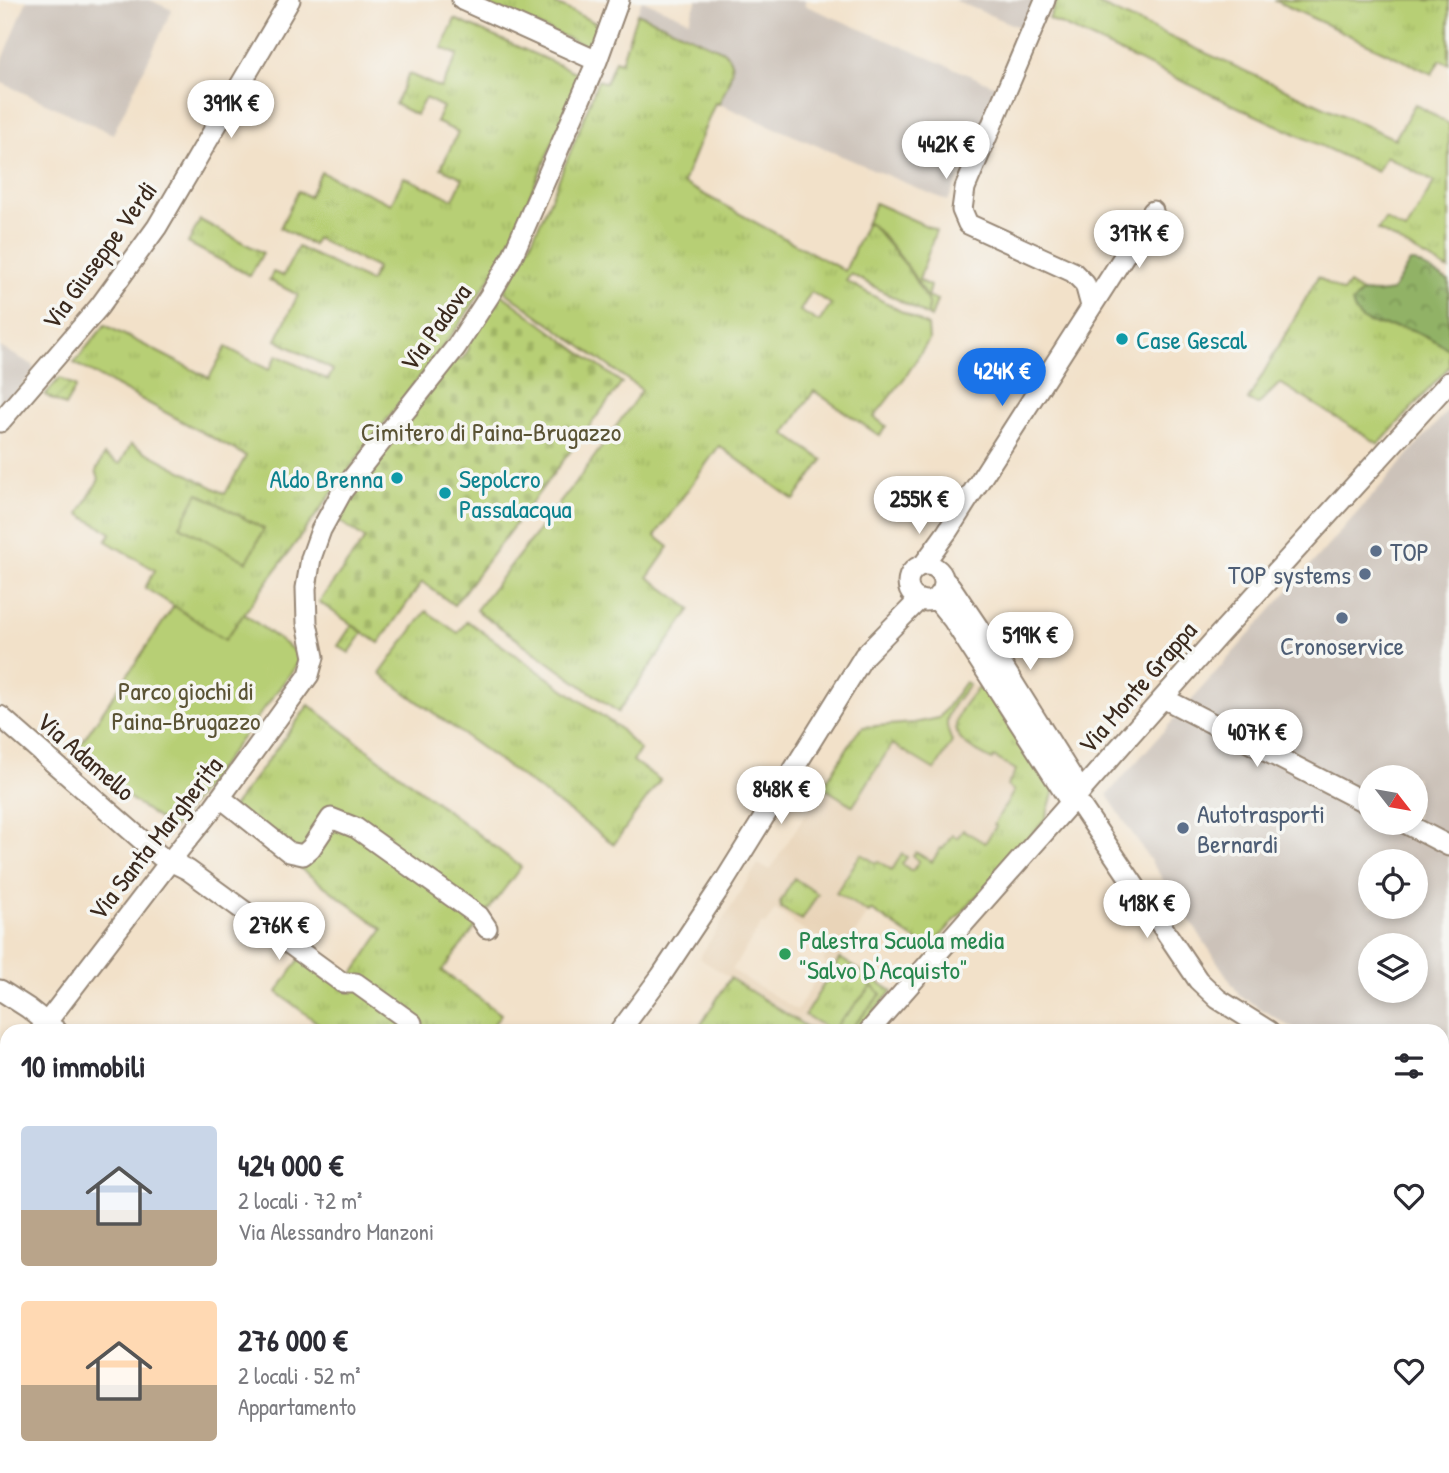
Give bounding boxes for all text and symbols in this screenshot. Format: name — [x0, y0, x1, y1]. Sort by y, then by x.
pin: 391K € — [174, 80, 288, 140]
text: 391K € — [203, 87, 259, 118]
pin: 442K € — [889, 122, 1003, 181]
text: 442K € — [918, 128, 974, 159]
street label: Via Giuseppe Verdi — [33, 174, 165, 336]
pin: 317K € — [1082, 210, 1196, 270]
text: 317K € — [1110, 217, 1168, 248]
street label: Via Padova — [391, 276, 479, 378]
place label: Case Gescal — [1136, 322, 1247, 357]
marker: Case Gescal — [1114, 331, 1130, 347]
pin: 424K € — [945, 348, 1059, 408]
text: 424K € — [974, 355, 1030, 386]
park label: Cimitero di Paina-Brugazzo — [361, 414, 621, 449]
place label: Aldo Brenna — [270, 461, 383, 496]
place label: Sepolcro Passalacqua — [459, 461, 572, 526]
marker: Aldo Brenna — [389, 470, 405, 486]
pin: 255K € — [862, 476, 976, 536]
text: 255K € — [890, 483, 948, 514]
marker: Sepolcro Passalacqua — [437, 485, 453, 501]
place label: TOP — [1390, 534, 1429, 569]
marker: TOP — [1368, 543, 1384, 559]
place label: TOP systems — [1228, 557, 1351, 592]
marker: TOP systems — [1357, 566, 1373, 582]
marker: Cronoservice — [1334, 610, 1350, 626]
pin: 519K € — [973, 612, 1087, 672]
street label: Via Monte Grappa — [1070, 613, 1204, 761]
text: 519K € — [1003, 619, 1057, 650]
place label: Cronoservice — [1280, 628, 1404, 663]
park label: Parco giochi di Paina-Brugazzo — [111, 673, 261, 738]
street label: Via Adamello — [29, 704, 143, 808]
pin: 407K € — [1200, 710, 1314, 769]
text: 407K € — [1228, 716, 1286, 747]
street label: Via Santa Margherita — [80, 749, 230, 927]
north arrow — [1358, 765, 1428, 835]
map controls — [1358, 765, 1428, 1003]
pin: 848K € — [724, 766, 838, 826]
text: 848K € — [753, 773, 809, 804]
place label: Autotrasporti Bernardi — [1197, 796, 1325, 861]
marker: Autotrasporti Bernardi — [1175, 820, 1191, 836]
button: locate — [1358, 849, 1428, 919]
pin: 418K € — [1090, 880, 1204, 940]
text: 418K € — [1119, 887, 1175, 918]
pin: 276K € — [222, 902, 336, 962]
text: 276K € — [249, 909, 309, 940]
place label: Palestra Scuola media "Salvo D'Acquisto" — [799, 922, 1004, 987]
button: layers — [1358, 933, 1428, 1003]
marker: Palestra Scuola media "Salvo D'Acquisto" — [777, 946, 793, 962]
text: 10 immobili — [21, 1046, 146, 1086]
icon: filters — [1390, 1047, 1428, 1085]
text: 424 000 € — [238, 1145, 343, 1185]
icon: home — [77, 1154, 161, 1238]
icon: heart — [1390, 1177, 1428, 1215]
text: 2 locali · 72 m² — [238, 1185, 362, 1216]
text: Via Alessandro Manzoni — [238, 1216, 434, 1247]
text: 276 000 € — [238, 1320, 347, 1360]
icon: home — [77, 1329, 161, 1413]
icon: heart — [1390, 1352, 1428, 1390]
text: 2 locali · 52 m² — [238, 1360, 361, 1391]
text: Appartamento — [238, 1391, 356, 1422]

